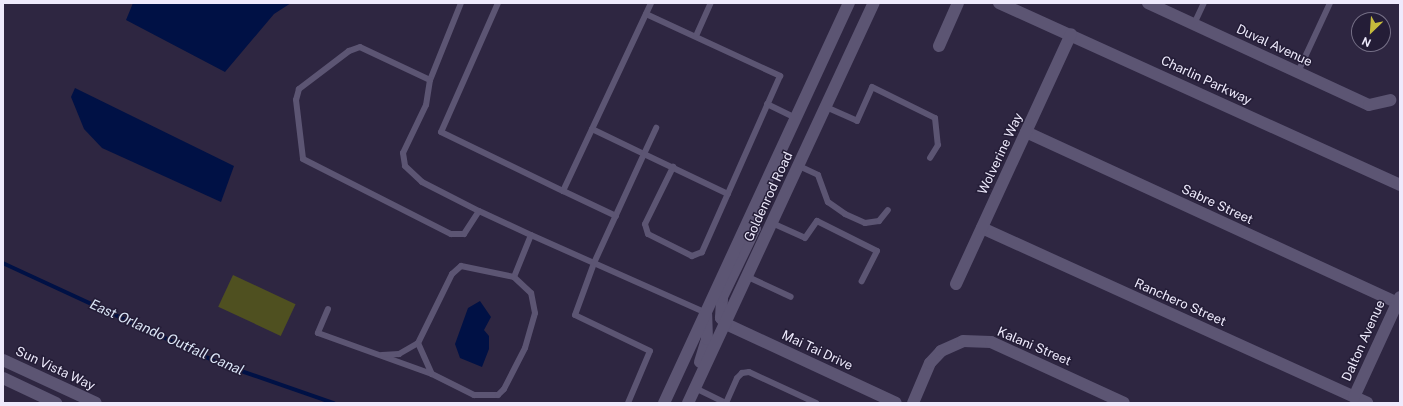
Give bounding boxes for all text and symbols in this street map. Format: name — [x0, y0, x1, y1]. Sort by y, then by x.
north arrow — [1351, 12, 1391, 52]
street label: Duval Avenue — [1234, 22, 1314, 70]
text: N — [1360, 35, 1373, 49]
street label: Charlin Parkway — [1158, 53, 1254, 109]
street label: Wolverine Way — [975, 110, 1027, 198]
street label: Goldenrod Road — [741, 150, 797, 244]
street label: Sabre Street — [1179, 182, 1255, 228]
street label: Ranchero Street — [1132, 276, 1228, 330]
water label: East Orlando Outfall Canal — [87, 295, 247, 379]
street label: Dalton Avenue — [1339, 298, 1389, 384]
street label: Kalani Street — [995, 324, 1073, 370]
street label: Mai Tai Drive — [779, 328, 855, 374]
street label: Sun Vista Way — [13, 344, 97, 394]

